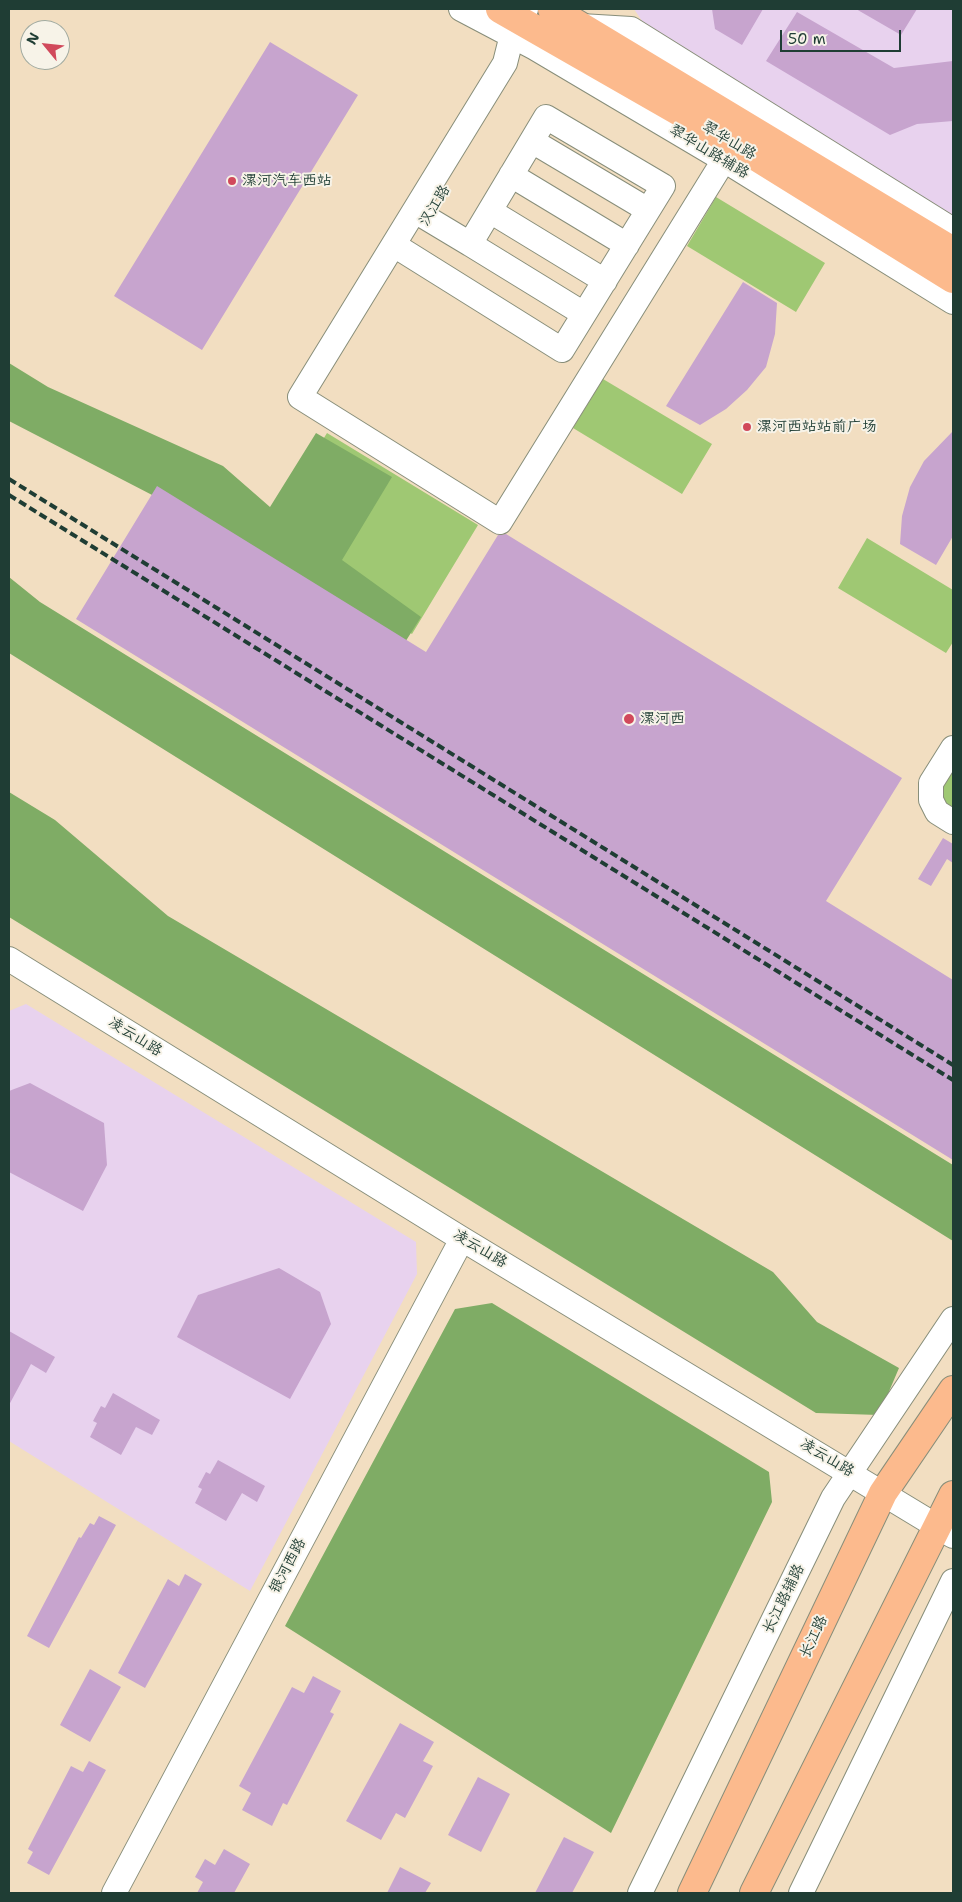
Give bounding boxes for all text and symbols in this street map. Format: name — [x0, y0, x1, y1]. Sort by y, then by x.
north arrow — [20, 20, 70, 70]
scale bar — [782, 20, 903, 52]
text: N — [22, 29, 43, 48]
text: 50 m — [788, 29, 826, 49]
street label: 翠华山路 — [699, 118, 759, 164]
street label: 翠华山路辅路 — [666, 121, 752, 183]
place label: 漯河汽车西站 — [242, 172, 332, 190]
marker: 漯河汽车西站 — [226, 175, 238, 187]
street label: 汉江路 — [416, 182, 454, 230]
place label: 漯河西站站前广场 — [757, 418, 877, 436]
marker: 漯河西站站前广场 — [741, 421, 753, 433]
place label: 漯河西 — [640, 710, 685, 728]
marker: 漯河西 — [622, 712, 636, 726]
street label: 凌云山路 — [105, 1013, 165, 1061]
street label: 凌云山路 — [450, 1226, 510, 1272]
street label: 凌云山路 — [797, 1435, 857, 1481]
street label: 银河西路 — [266, 1535, 310, 1597]
street label: 长江路辅路 — [759, 1561, 809, 1637]
street label: 长江路 — [796, 1613, 832, 1661]

